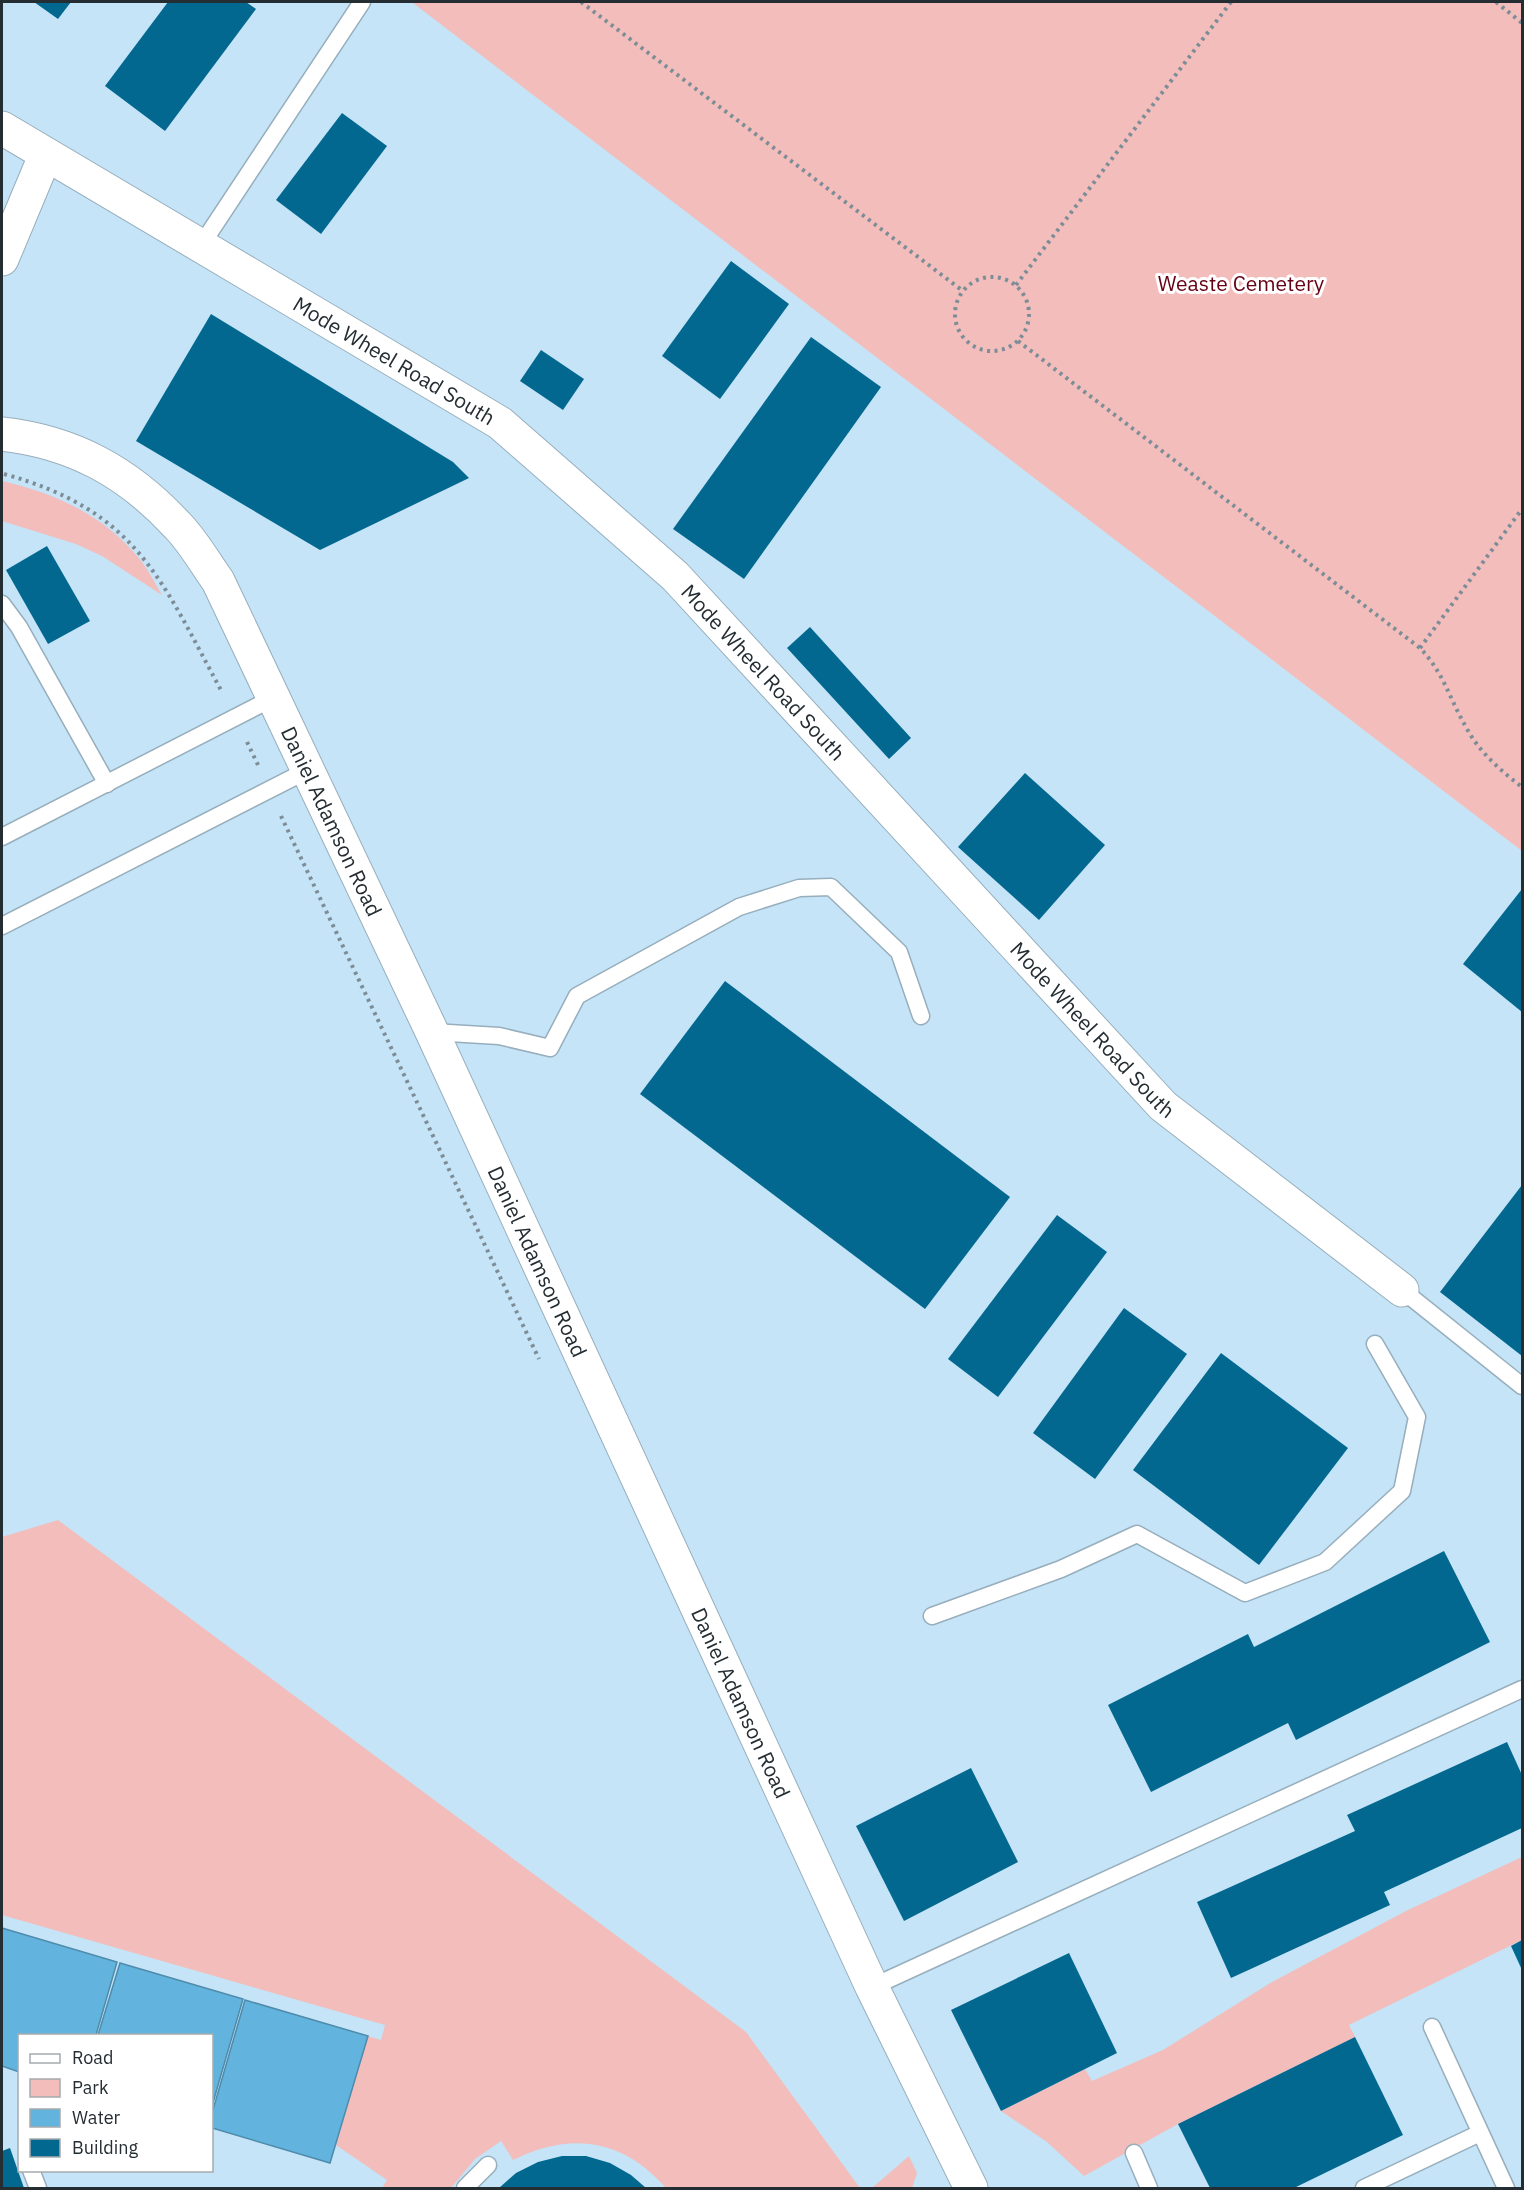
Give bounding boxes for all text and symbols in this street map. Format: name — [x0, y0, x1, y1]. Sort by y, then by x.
park label: Weaste Cemetery — [1158, 269, 1325, 297]
street label: Mode Wheel Road South — [288, 290, 501, 431]
street label: Mode Wheel Road South — [675, 578, 852, 766]
street label: Daniel Adamson Road — [275, 721, 389, 921]
street label: Mode Wheel Road South — [1004, 935, 1181, 1124]
street label: Daniel Adamson Road — [482, 1161, 594, 1361]
street label: Daniel Adamson Road — [685, 1603, 797, 1803]
legend — [18, 2034, 213, 2172]
text: Road — [72, 2046, 113, 2069]
text: Park — [72, 2076, 109, 2099]
text: Water — [72, 2106, 121, 2129]
text: Building — [72, 2136, 139, 2159]

